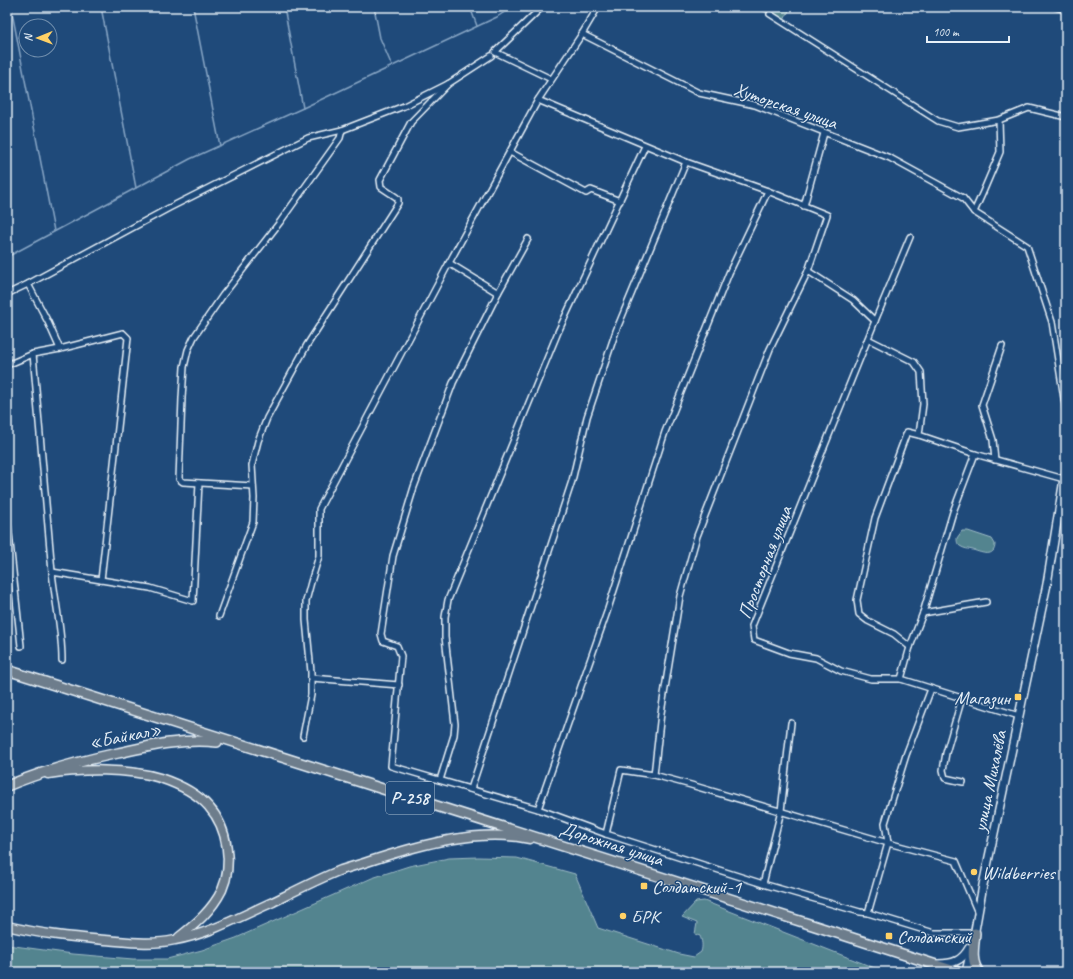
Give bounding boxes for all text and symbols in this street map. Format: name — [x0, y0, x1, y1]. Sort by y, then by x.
north arrow — [18, 18, 58, 58]
scale bar — [927, 18, 1009, 44]
text: 100 m — [933, 24, 960, 40]
text: N — [21, 32, 35, 42]
street label: Хуторская улица — [731, 77, 842, 135]
street label: Просторная улица — [732, 501, 798, 622]
place label: Магазин — [955, 686, 1011, 710]
marker: Магазин — [1013, 692, 1023, 702]
street label: «Байкал» — [87, 717, 163, 755]
street label: улица Михалёва — [967, 727, 1013, 835]
road number: Р-258 — [386, 782, 434, 814]
street label: Дорожная улица — [557, 816, 668, 872]
place label: Wildberries — [982, 861, 1056, 885]
marker: Wildberries — [969, 867, 979, 877]
place label: Солдатский-1 — [652, 875, 743, 899]
marker: Солдатский-1 — [639, 881, 649, 891]
place label: БРК — [631, 905, 663, 929]
marker: БРК — [618, 911, 628, 921]
place label: Солдатский — [897, 925, 973, 949]
marker: Солдатский — [884, 931, 894, 941]

